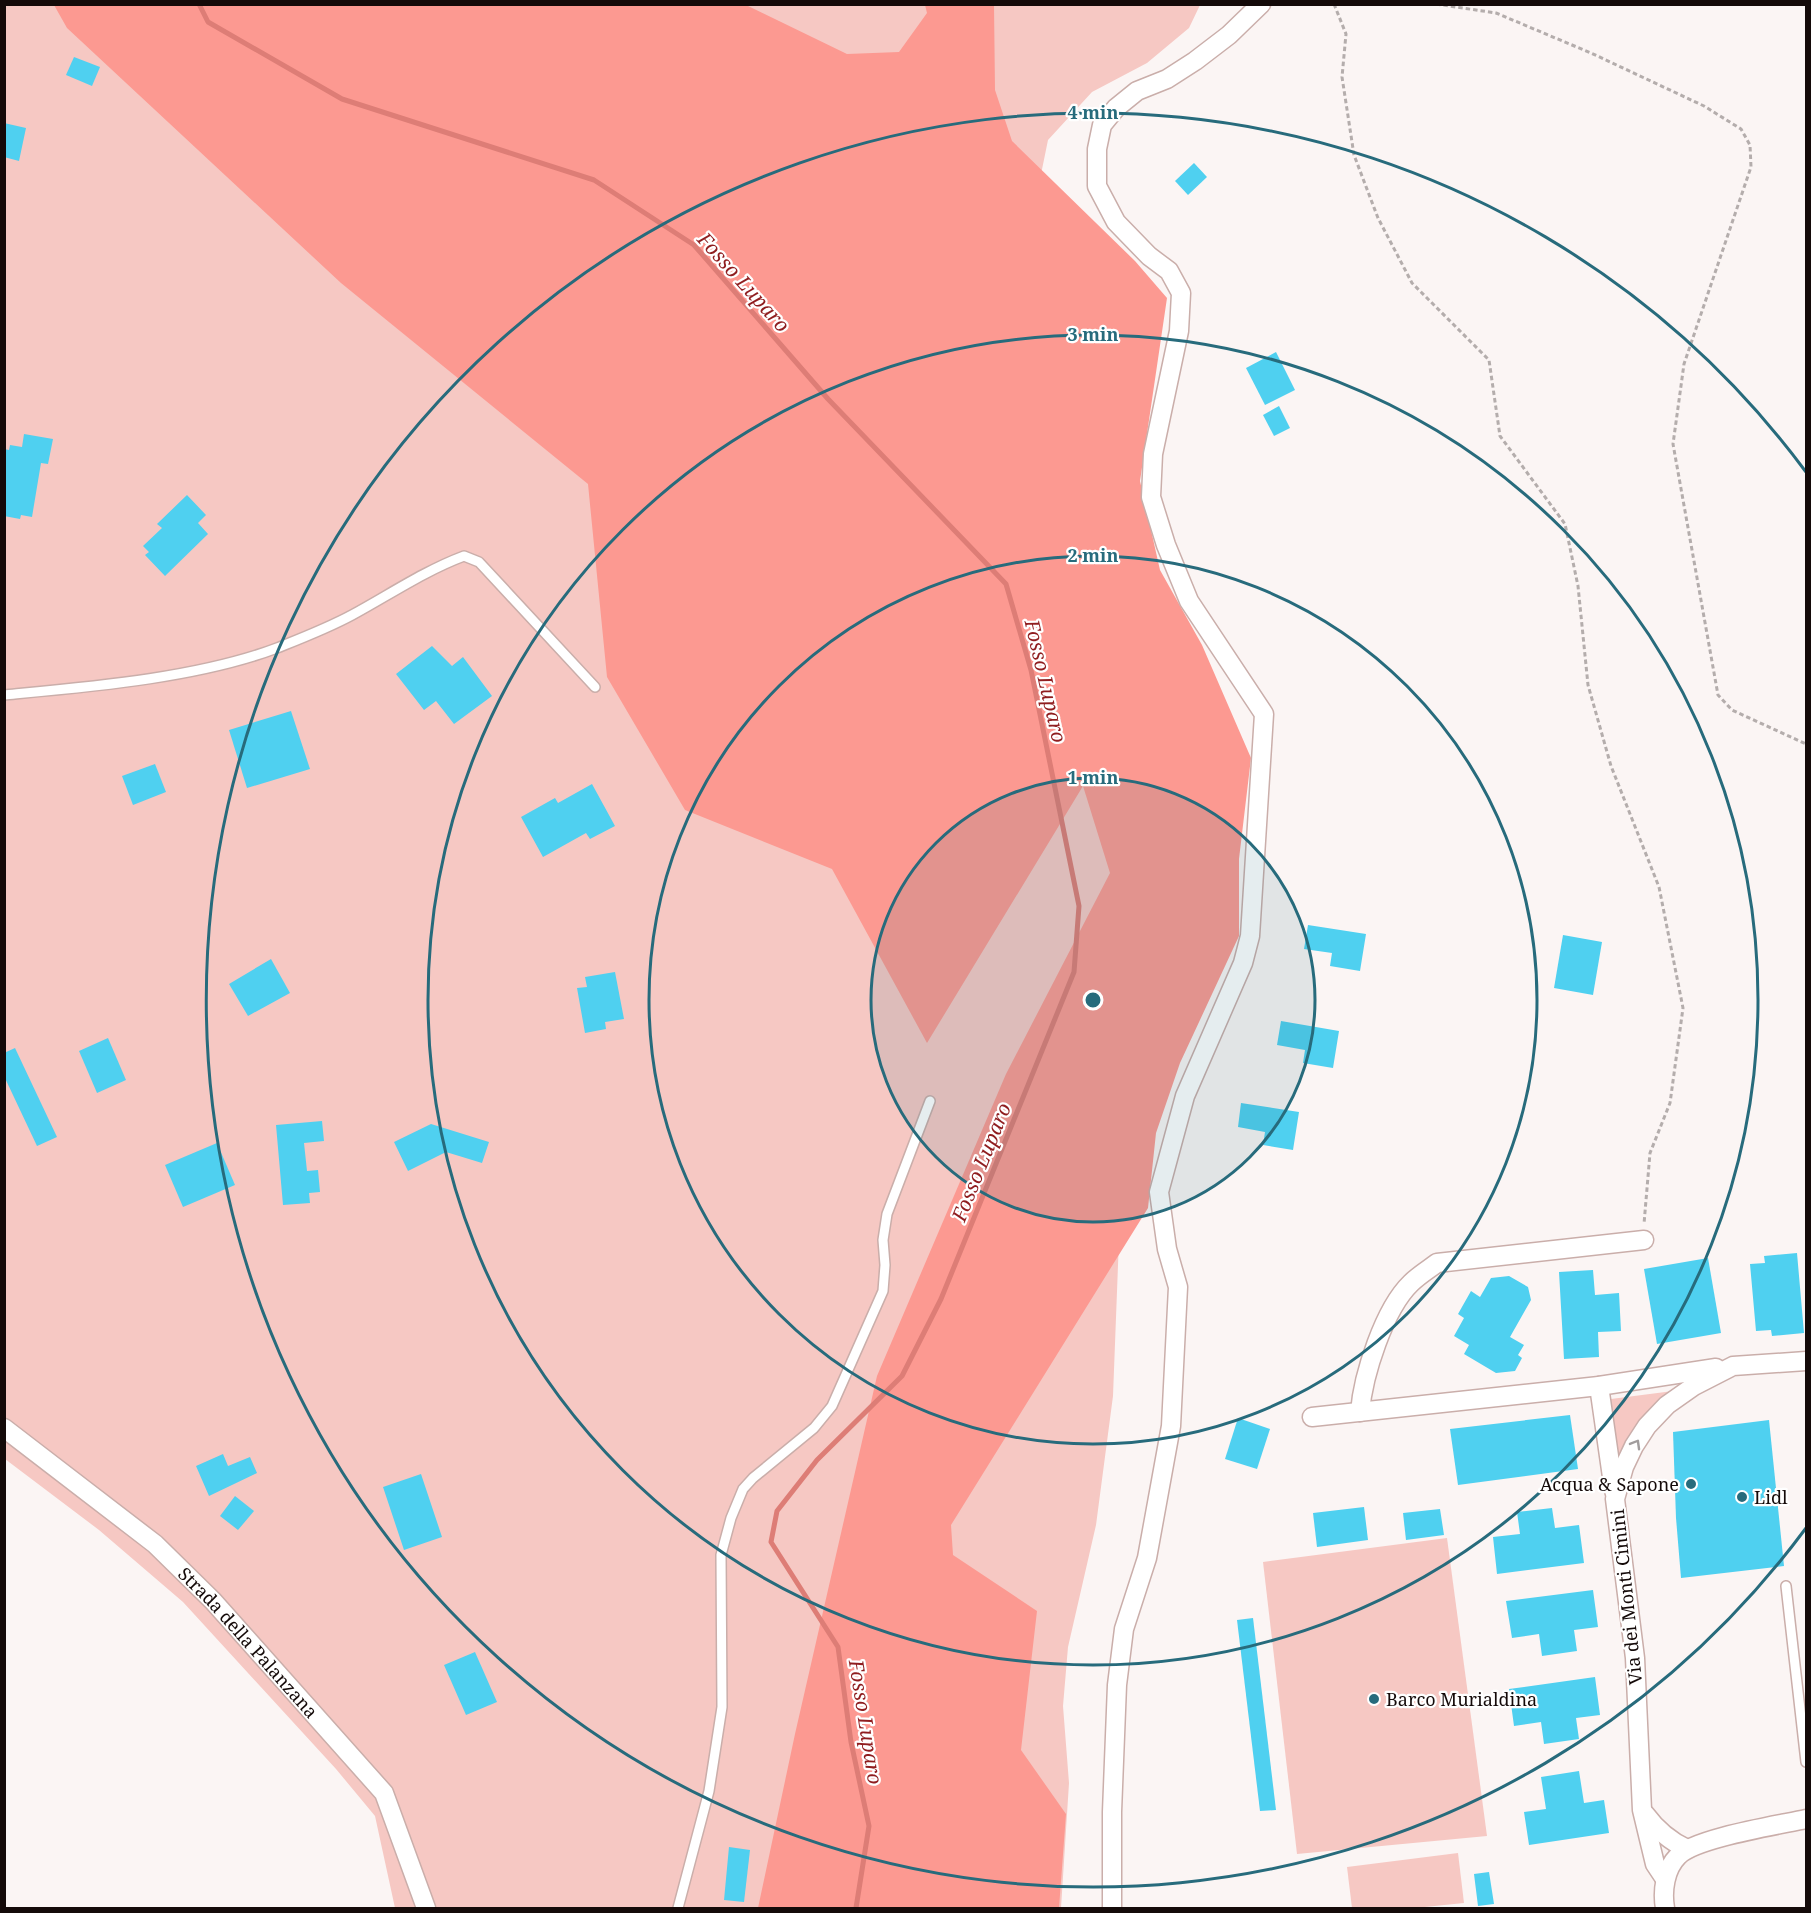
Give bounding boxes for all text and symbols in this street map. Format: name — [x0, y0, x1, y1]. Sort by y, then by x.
text: 4 min — [1068, 100, 1118, 124]
water label: Fosso Luparo — [691, 226, 796, 338]
text: 3 min — [1068, 322, 1118, 346]
text: 2 min — [1068, 543, 1118, 567]
water label: Fosso Luparo — [1018, 616, 1073, 745]
text: 1 min — [1068, 765, 1118, 789]
centre of rings — [1083, 990, 1103, 1010]
water label: Fosso Luparo — [945, 1099, 1017, 1226]
one-way arrow — [1628, 1440, 1640, 1451]
place label: Acqua & Sapone — [1540, 1472, 1679, 1496]
marker: Acqua & Sapone — [1684, 1477, 1698, 1491]
place label: Lidl — [1754, 1485, 1788, 1509]
marker: Lidl — [1735, 1490, 1749, 1504]
street label: Via dei Monti Cimini — [1605, 1508, 1647, 1686]
street label: Strada della Palanzana — [173, 1562, 323, 1723]
water label: Fosso Luparo — [843, 1657, 889, 1786]
place label: Barco Murialdina — [1386, 1687, 1537, 1711]
marker: Barco Murialdina — [1367, 1692, 1381, 1706]

